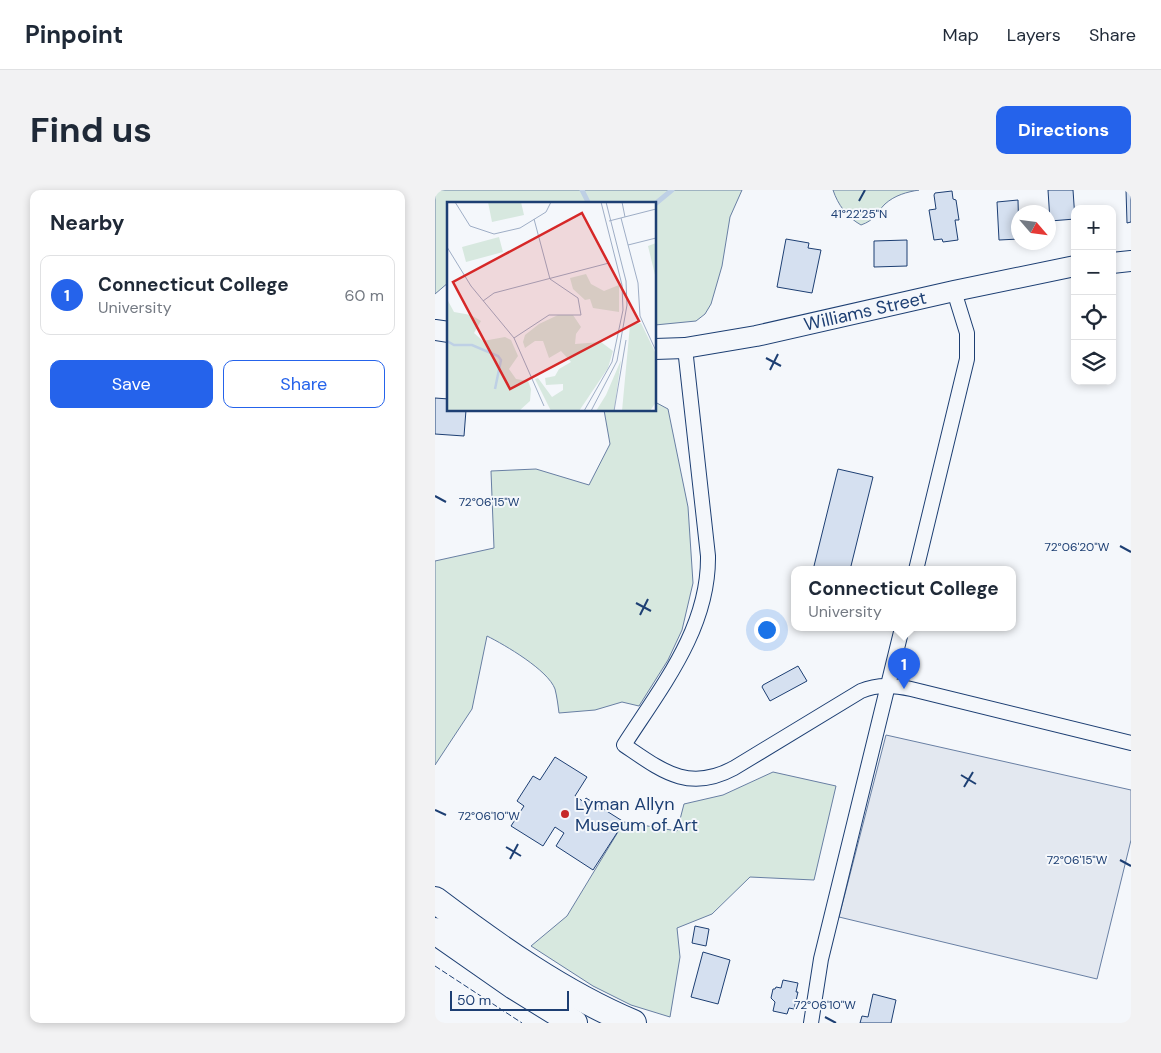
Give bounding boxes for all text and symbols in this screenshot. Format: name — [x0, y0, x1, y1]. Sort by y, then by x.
text: Pinpoint — [25, 19, 123, 50]
text: Map — [943, 23, 979, 47]
text: Layers — [1007, 23, 1061, 47]
text: Share — [1089, 23, 1136, 47]
button: Directions — [996, 106, 1131, 154]
text: Find us — [30, 107, 152, 153]
inset map — [447, 202, 656, 411]
north arrow — [1011, 205, 1056, 250]
map controls — [1071, 205, 1116, 385]
button: + — [1071, 205, 1116, 250]
text: 41°22'25"N — [831, 206, 887, 222]
text: Nearby — [50, 209, 124, 237]
button: − — [1071, 250, 1116, 295]
text: Connecticut College — [98, 272, 289, 297]
text: 1 — [64, 285, 70, 306]
text: 60 m — [344, 285, 384, 306]
street label: Williams Street — [802, 286, 929, 337]
button: locate — [1071, 295, 1116, 340]
text: University — [98, 297, 172, 318]
button: layers — [1071, 340, 1116, 385]
button: Save — [50, 360, 213, 408]
button: Share — [223, 360, 385, 408]
text: 72°06'15"W — [459, 494, 520, 510]
text: 72°06'20"W — [1045, 539, 1110, 555]
popup — [791, 566, 1016, 631]
text: Connecticut College — [808, 576, 999, 601]
text: University — [808, 601, 882, 622]
your location — [754, 617, 780, 643]
pin: 1 — [888, 648, 920, 689]
place label: Lyman Allyn Museum of Art — [575, 792, 698, 837]
text: 72°06'10"W — [458, 808, 520, 824]
marker: Lyman Allyn Museum of Art — [559, 808, 571, 820]
text: 72°06'15"W — [1047, 852, 1108, 868]
scale bar — [450, 988, 569, 1011]
text: 50 m — [457, 991, 491, 1009]
text: 72°06'10"W — [794, 997, 856, 1013]

